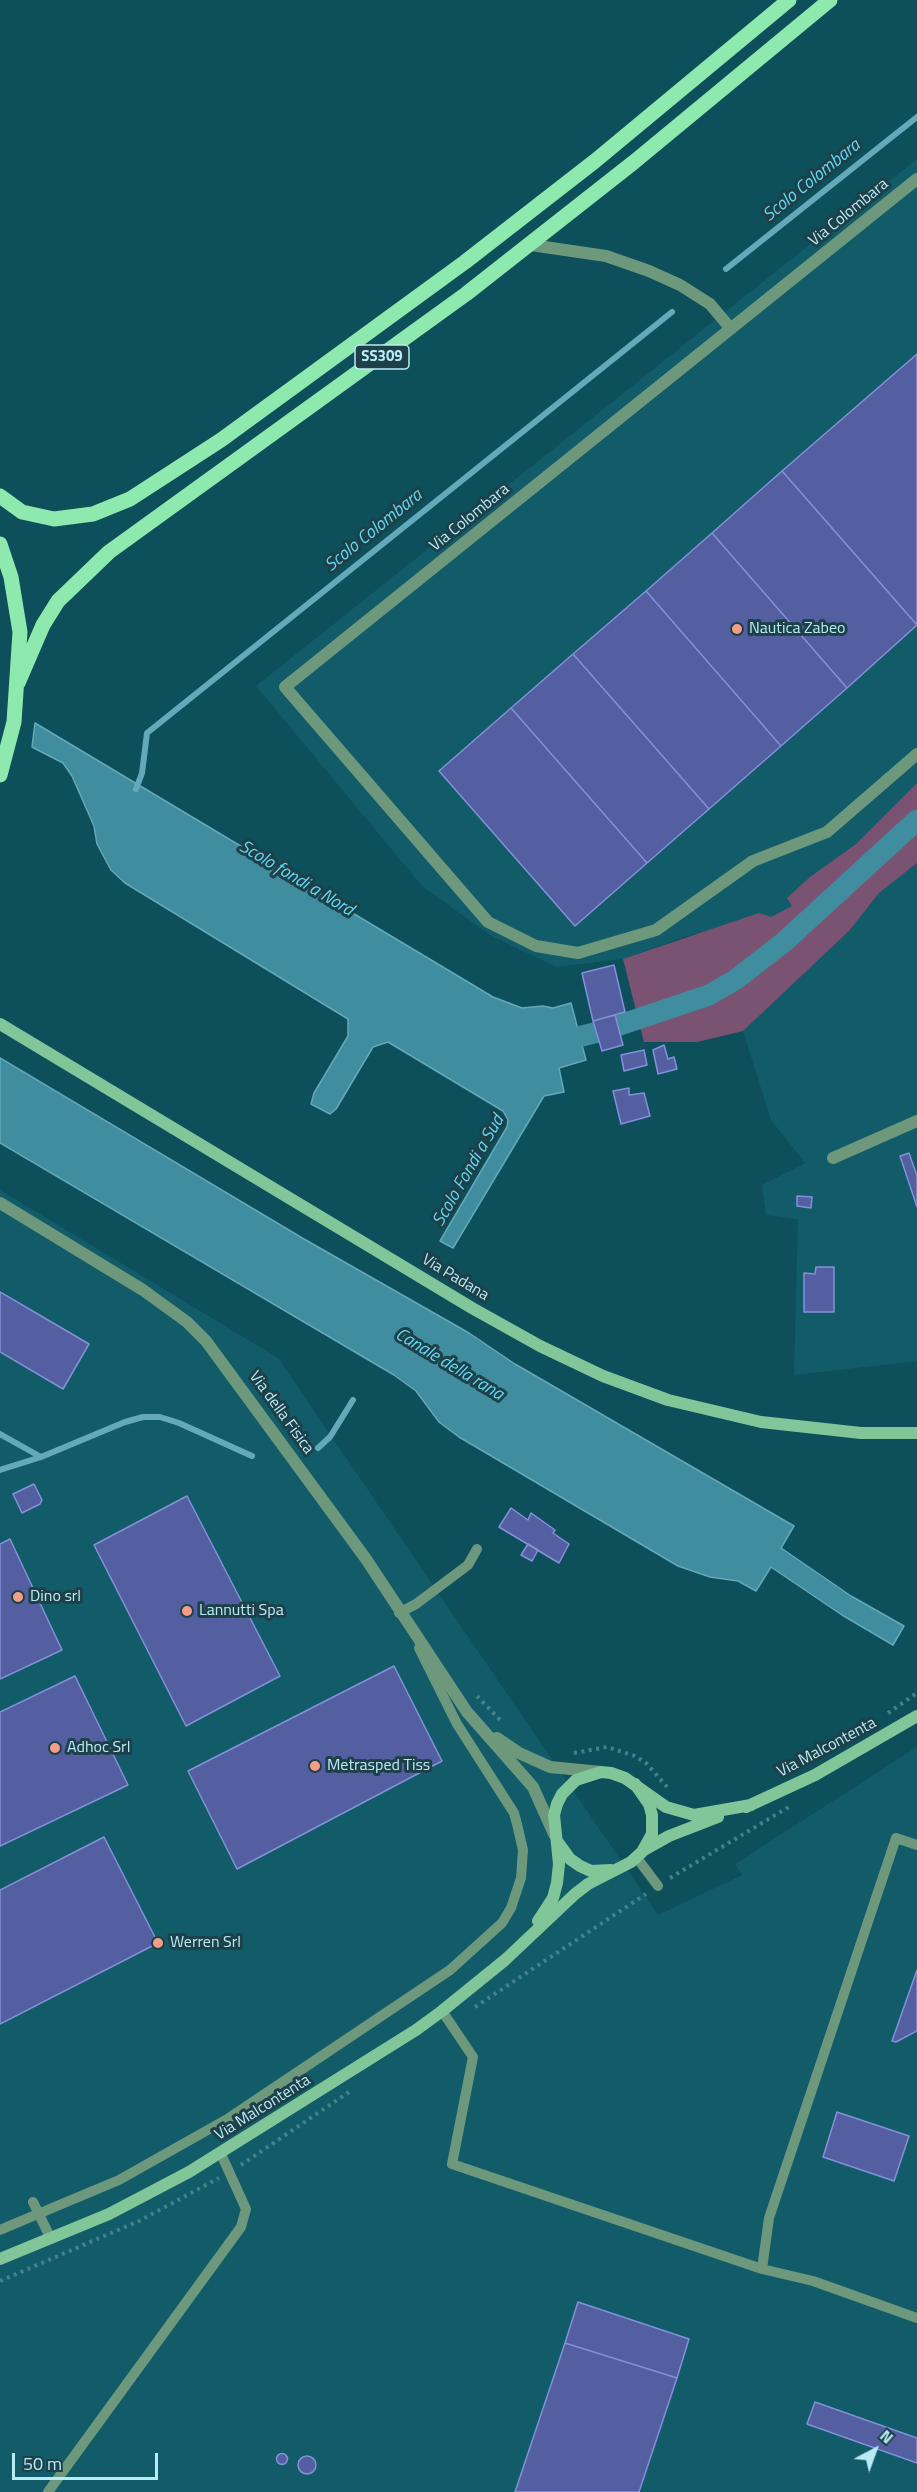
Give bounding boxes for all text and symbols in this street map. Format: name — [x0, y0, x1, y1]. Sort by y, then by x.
water label: Scolo Colombara — [759, 135, 865, 227]
street label: Via Colombara — [805, 175, 893, 251]
road number: SS309 — [355, 345, 409, 369]
street label: Via Colombara — [426, 480, 514, 556]
water label: Scolo Colombara — [321, 485, 427, 577]
place label: Nautica Zabeo — [749, 619, 845, 639]
marker: Nautica Zabeo — [730, 622, 744, 636]
water label: Scolo fondi a Nord — [235, 836, 357, 922]
water label: Scolo Fondi a Sud — [428, 1112, 510, 1230]
street label: Via Padana — [418, 1250, 492, 1306]
water label: Canale della rana — [391, 1324, 507, 1406]
street label: Via della Fisica — [245, 1368, 317, 1458]
place label: Dino srl — [30, 1587, 81, 1607]
marker: Dino srl — [11, 1590, 25, 1604]
place label: Lannutti Spa — [199, 1601, 284, 1621]
marker: Lannutti Spa — [180, 1604, 194, 1618]
street label: Via Malcontenta — [774, 1714, 880, 1782]
place label: Adhoc Srl — [67, 1738, 130, 1758]
marker: Adhoc Srl — [48, 1741, 62, 1755]
place label: Metrasped Tiss — [327, 1756, 430, 1776]
marker: Metrasped Tiss — [308, 1759, 322, 1773]
place label: Werren Srl — [170, 1933, 241, 1953]
marker: Werren Srl — [151, 1936, 165, 1950]
street label: Via Malcontenta — [212, 2071, 314, 2145]
north arrow — [845, 2420, 905, 2480]
text: N — [875, 2424, 899, 2449]
scale bar — [15, 2441, 160, 2479]
text: 50 m — [23, 2450, 62, 2477]

